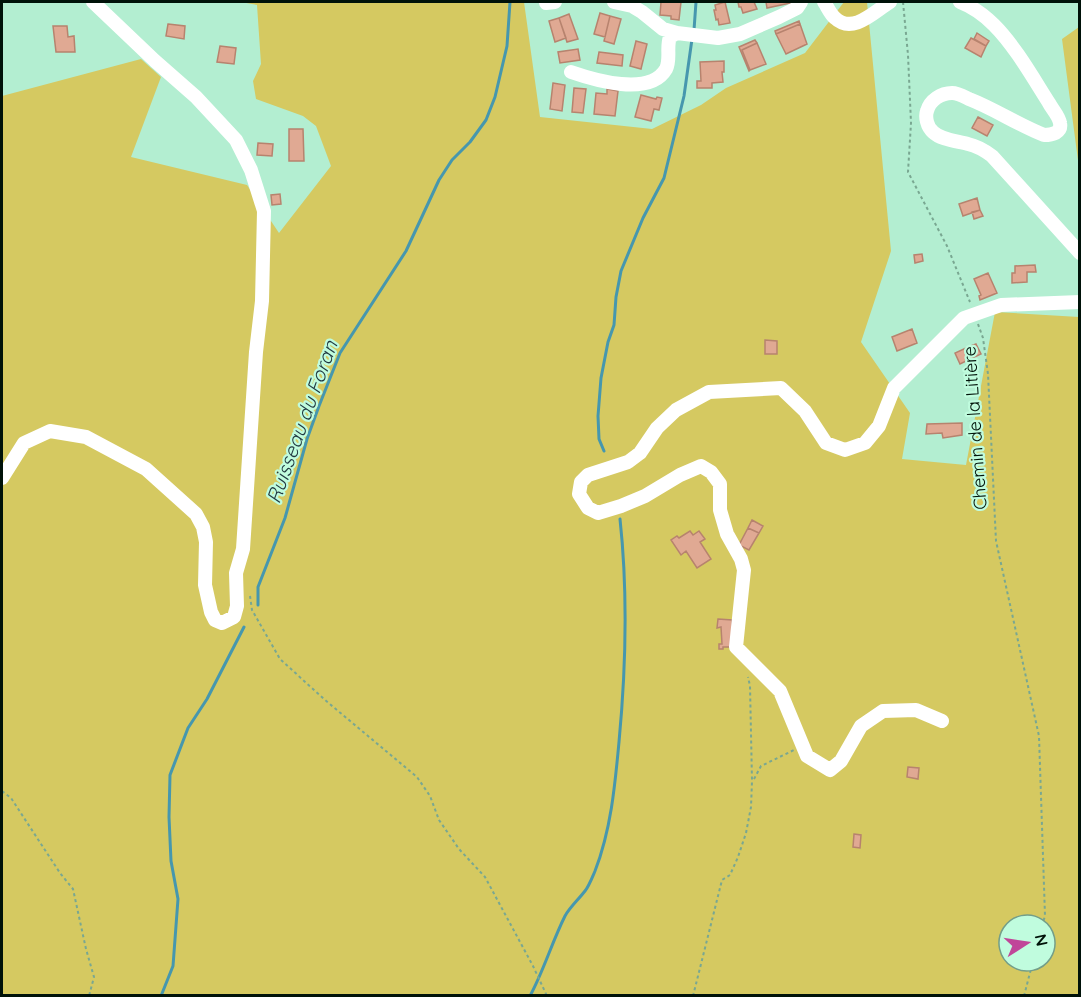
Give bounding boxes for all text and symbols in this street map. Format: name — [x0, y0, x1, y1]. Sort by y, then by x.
water label: Ruisseau du Foran — [260, 337, 343, 507]
street label: Chemin de la Litière — [957, 345, 992, 511]
north arrow — [997, 913, 1057, 973]
text: N — [1031, 932, 1053, 948]

